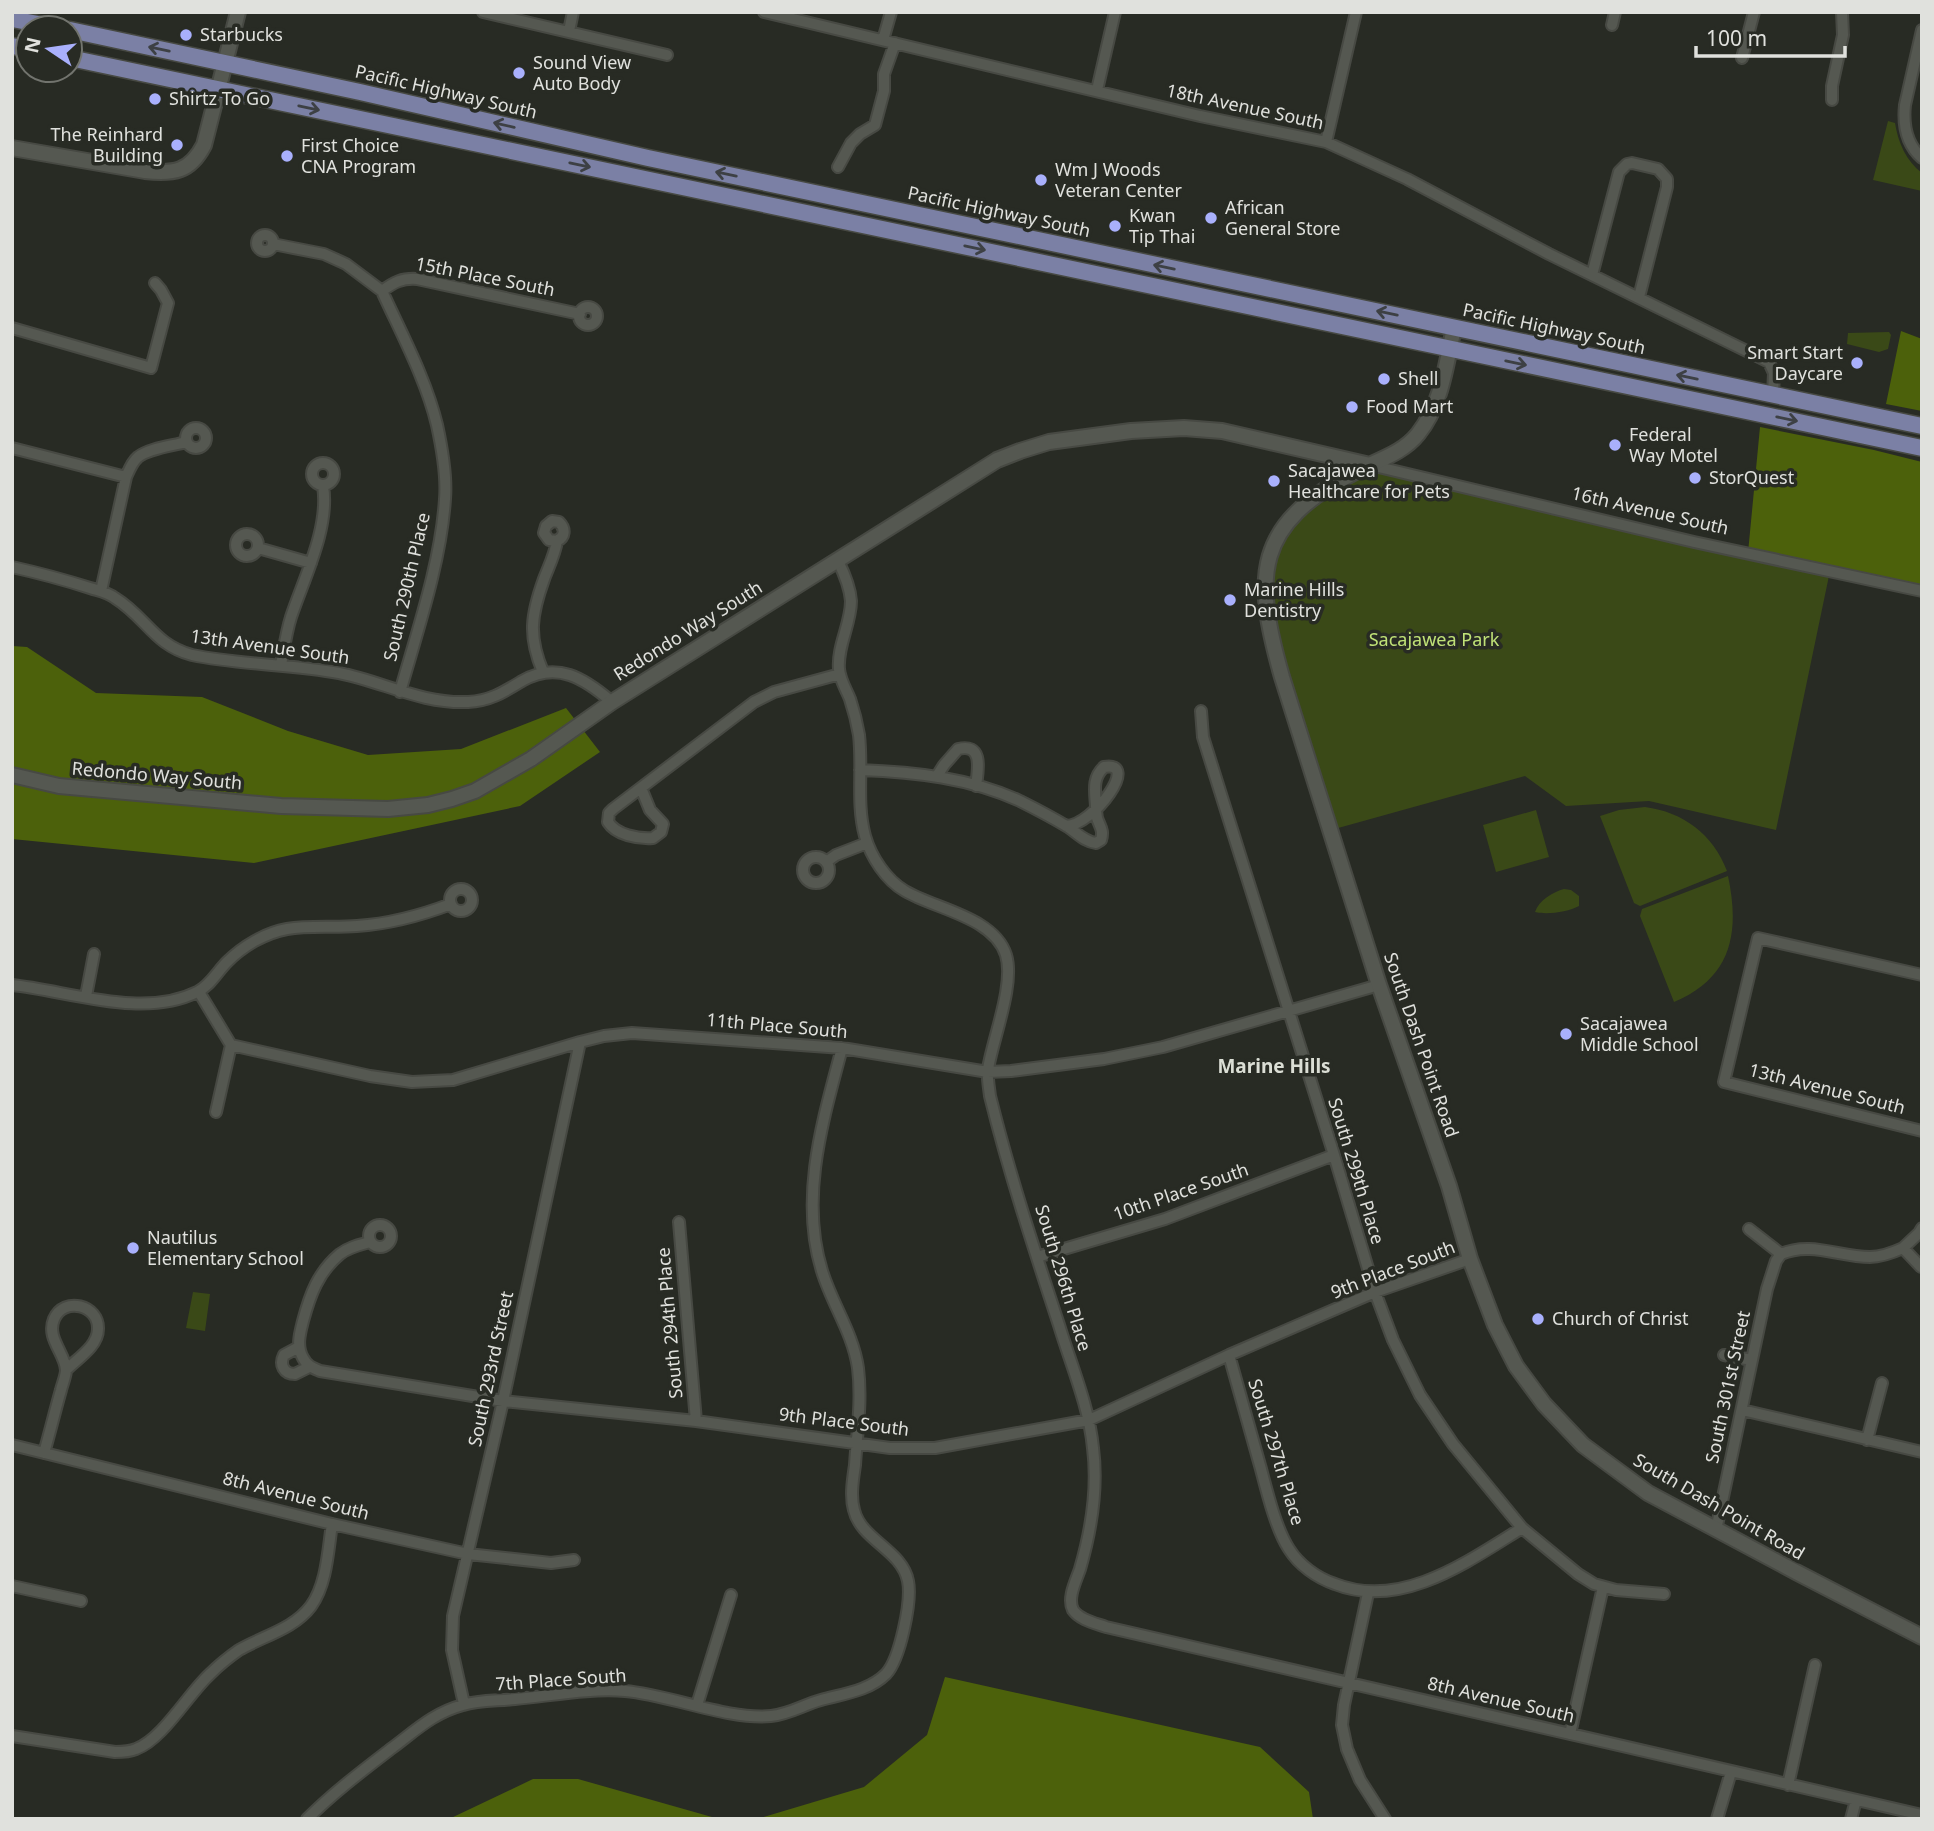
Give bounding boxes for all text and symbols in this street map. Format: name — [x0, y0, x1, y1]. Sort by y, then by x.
north arrow — [14, 14, 84, 84]
scale bar — [1696, 14, 1845, 58]
place label: Starbucks — [200, 22, 283, 46]
text: 100 m — [1706, 24, 1767, 52]
marker: Starbucks — [178, 27, 194, 43]
text: N — [18, 35, 47, 56]
one-way arrow — [148, 41, 171, 55]
place label: Sound View Auto Body — [533, 50, 631, 95]
street label: Pacific Highway South — [353, 58, 540, 124]
marker: Sound View Auto Body — [511, 65, 527, 81]
street label: 18th Avenue South — [1164, 78, 1326, 134]
place label: Shirtz To Go — [169, 86, 270, 110]
marker: Shirtz To Go — [147, 91, 163, 107]
one-way arrow — [297, 102, 320, 116]
one-way arrow — [493, 117, 516, 131]
place label: The Reinhard Building — [51, 122, 163, 167]
place label: First Choice CNA Program — [301, 133, 416, 178]
marker: The Reinhard Building — [169, 137, 185, 153]
marker: First Choice CNA Program — [279, 148, 295, 164]
place label: Wm J Woods Veteran Center — [1055, 157, 1183, 202]
one-way arrow — [568, 158, 591, 172]
one-way arrow — [715, 167, 738, 181]
marker: Wm J Woods Veteran Center — [1033, 172, 1049, 188]
street label: Pacific Highway South — [906, 180, 1093, 242]
place label: African General Store — [1225, 195, 1341, 240]
place label: Kwan Tip Thai — [1129, 203, 1195, 248]
marker: African General Store — [1203, 210, 1219, 226]
marker: Kwan Tip Thai — [1107, 218, 1123, 234]
one-way arrow — [963, 242, 986, 256]
street label: 15th Place South — [413, 251, 557, 301]
one-way arrow — [1153, 259, 1176, 273]
street label: Pacific Highway South — [1461, 297, 1648, 359]
one-way arrow — [1376, 306, 1399, 320]
place label: Smart Start Daycare — [1747, 340, 1843, 385]
marker: Smart Start Daycare — [1849, 355, 1865, 371]
one-way arrow — [1504, 356, 1527, 370]
place label: Shell — [1398, 366, 1438, 390]
one-way arrow — [1676, 370, 1699, 384]
marker: Shell — [1376, 371, 1392, 387]
place label: Food Mart — [1366, 394, 1454, 418]
marker: Food Mart — [1344, 399, 1360, 415]
one-way arrow — [1775, 413, 1798, 427]
place label: Federal Way Motel — [1629, 422, 1718, 467]
marker: Federal Way Motel — [1607, 437, 1623, 453]
place label: Sacajawea Healthcare for Pets — [1288, 458, 1450, 503]
place label: StorQuest — [1709, 465, 1795, 489]
marker: StorQuest — [1687, 470, 1703, 486]
marker: Sacajawea Healthcare for Pets — [1266, 473, 1282, 489]
street label: 16th Avenue South — [1569, 480, 1731, 540]
street label: South 290th Place — [377, 510, 435, 663]
street label: Redondo Way South — [609, 575, 766, 686]
place label: Marine Hills Dentistry — [1244, 577, 1344, 622]
marker: Marine Hills Dentistry — [1222, 592, 1238, 608]
street label: 13th Avenue South — [189, 623, 351, 669]
park label: Sacajawea Park — [1369, 627, 1500, 651]
street label: Redondo Way South — [71, 756, 243, 794]
street label: South Dash Point Road — [1379, 949, 1465, 1140]
street label: 11th Place South — [706, 1007, 849, 1043]
place label: Sacajawea Middle School — [1580, 1011, 1699, 1056]
marker: Sacajawea Middle School — [1558, 1026, 1574, 1042]
district label: Marine Hills — [1217, 1053, 1331, 1079]
street label: 13th Avenue South — [1747, 1057, 1908, 1119]
street label: South 299th Place — [1323, 1095, 1391, 1247]
street label: 10th Place South — [1110, 1157, 1251, 1225]
street label: South 296th Place — [1030, 1202, 1098, 1354]
place label: Nautilus Elementary School — [147, 1225, 304, 1270]
street label: 9th Place South — [1327, 1234, 1458, 1304]
marker: Nautilus Elementary School — [125, 1240, 141, 1256]
street label: South 294th Place — [650, 1246, 688, 1400]
street label: South 293rd Street — [462, 1288, 518, 1449]
place label: Church of Christ — [1552, 1306, 1689, 1330]
street label: South 301st Street — [1699, 1308, 1755, 1465]
marker: Church of Christ — [1530, 1311, 1546, 1327]
street label: South 297th Place — [1243, 1376, 1311, 1528]
street label: 9th Place South — [778, 1401, 911, 1441]
street label: South Dash Point Road — [1630, 1447, 1809, 1565]
street label: 8th Avenue South — [221, 1465, 372, 1525]
street label: 7th Place South — [495, 1662, 627, 1696]
street label: 8th Avenue South — [1425, 1670, 1577, 1728]

